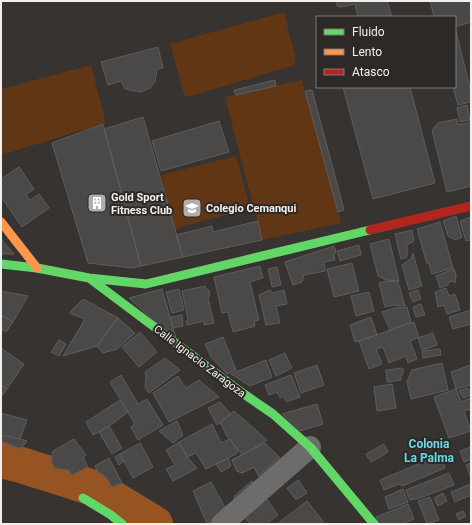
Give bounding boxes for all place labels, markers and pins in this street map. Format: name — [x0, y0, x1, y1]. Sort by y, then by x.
place label: Gold Sport Fitness Club — [111, 191, 172, 217]
building icon: Gold Sport Fitness Club — [86, 192, 108, 214]
school or university icon: Colegio Cemanqui — [181, 197, 203, 219]
place label: Colegio Cemanqui — [206, 202, 296, 215]

